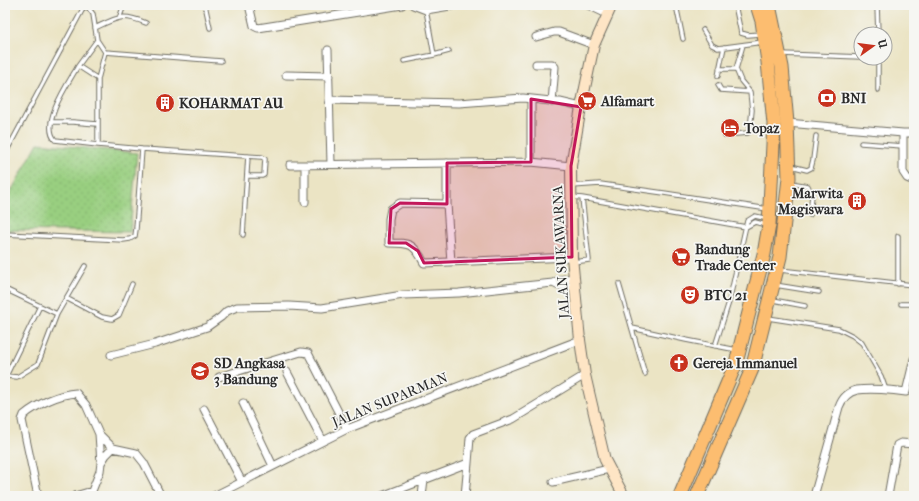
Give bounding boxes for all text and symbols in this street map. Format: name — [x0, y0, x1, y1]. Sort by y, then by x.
north arrow — [853, 26, 893, 66]
text: U — [875, 37, 890, 50]
bank icon: BNI — [816, 87, 838, 109]
supermarket icon: Alfamart — [576, 90, 598, 112]
place label: BNI — [841, 90, 867, 107]
building icon: KOHARMAT AU — [154, 92, 176, 114]
place label: Alfamart — [600, 93, 655, 110]
place label: KOHARMAT AU — [179, 95, 284, 112]
hotel icon: Topaz — [719, 117, 741, 139]
place label: Topaz — [743, 120, 780, 137]
street label: JALAN SUKAWARNA — [549, 184, 573, 320]
place label: Marwita Magiswara — [777, 185, 844, 218]
building icon: Marwita Magiswara — [846, 190, 868, 212]
place label: Bandung Trade Center — [694, 241, 777, 274]
supermarket icon: Bandung Trade Center — [670, 246, 692, 268]
theatre icon: BTC 21 — [679, 284, 701, 306]
place label: BTC 21 — [704, 287, 747, 304]
church icon: Gereja Immanuel — [668, 352, 690, 374]
place label: SD Angkasa 3 Bandung — [214, 355, 285, 388]
place label: Gereja Immanuel — [693, 355, 798, 372]
school or university icon: SD Angkasa 3 Bandung — [189, 360, 211, 382]
street label: JALAN SUPARMAN — [329, 369, 451, 431]

